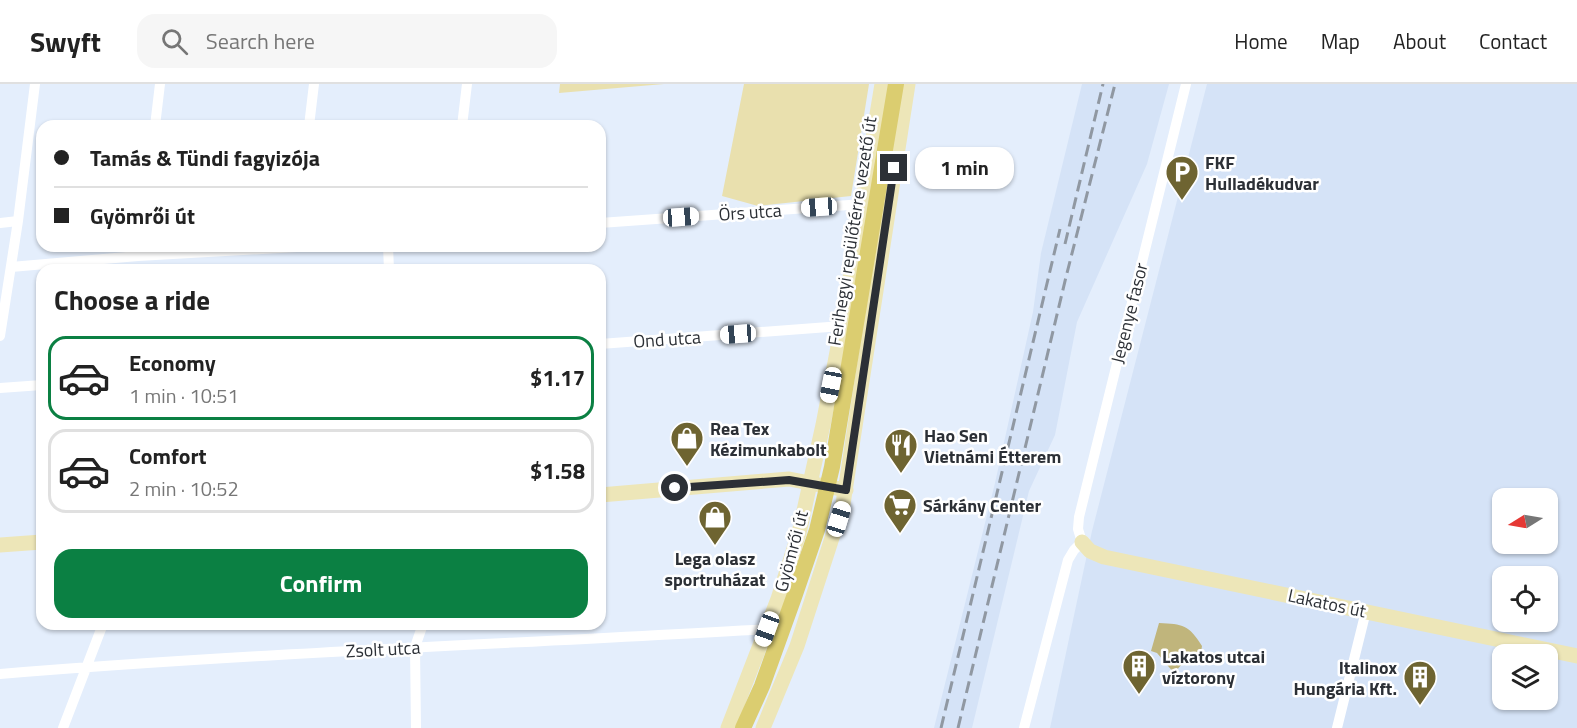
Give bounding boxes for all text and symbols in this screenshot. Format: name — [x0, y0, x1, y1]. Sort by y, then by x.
search box — [137, 14, 557, 68]
text: Swyft — [30, 20, 101, 63]
text: Search here — [206, 24, 315, 58]
icon: search — [158, 25, 191, 58]
text: Home — [1234, 25, 1288, 57]
text: Map — [1321, 25, 1360, 57]
text: About — [1393, 25, 1446, 57]
text: Contact — [1479, 25, 1547, 57]
street label: Ferihegyi repülőtérre vezető út — [821, 114, 884, 348]
text: Tamás & Tündi fagyizója — [90, 141, 320, 175]
callout: 1 min — [915, 147, 1014, 189]
place label: FKF Hulladékudvar — [1205, 149, 1319, 197]
text: 1 min — [940, 152, 989, 183]
route end — [880, 154, 907, 181]
parking icon: FKF Hulladékudvar — [1164, 154, 1200, 201]
street label: Örs utca — [718, 196, 782, 228]
car — [800, 197, 838, 217]
text: Gyömrői út — [90, 199, 195, 233]
car — [662, 207, 700, 227]
street label: Jegenye fasor — [1103, 260, 1155, 366]
text: Choose a ride — [54, 279, 210, 320]
street label: Ond utca — [632, 323, 702, 355]
car — [719, 324, 757, 344]
text: Economy — [129, 346, 216, 380]
icon: car — [57, 351, 111, 405]
text: $1.17 — [530, 361, 585, 395]
car — [819, 366, 843, 404]
text: 1 min · 10:51 — [129, 380, 239, 411]
place label: Rea Tex Kézimunkabolt — [710, 415, 827, 463]
shop icon: Rea Tex Kézimunkabolt — [669, 420, 705, 467]
place label: Hao Sen Vietnámi Étterem — [924, 422, 1061, 470]
restaurant icon: Hao Sen Vietnámi Étterem — [883, 427, 919, 474]
text: Comfort — [129, 439, 207, 473]
icon: car — [57, 444, 111, 498]
text: $1.58 — [530, 454, 585, 488]
text: 2 min · 10:52 — [129, 473, 239, 504]
route start — [661, 474, 688, 501]
supermarket icon: Sárkány Center — [882, 487, 918, 534]
north arrow — [1492, 488, 1558, 554]
map controls — [1492, 488, 1558, 710]
place label: Sárkány Center — [923, 492, 1041, 519]
shop icon: Lega olasz sportruházat — [697, 499, 733, 546]
car — [825, 499, 853, 539]
street label: Gyömrői út — [767, 507, 815, 595]
place label: Lega olasz sportruházat — [665, 545, 766, 593]
button: Confirm — [54, 549, 588, 618]
button: locate — [1492, 566, 1558, 632]
street label: Lakatos út — [1285, 582, 1369, 625]
car — [752, 609, 782, 649]
street label: Zsolt utca — [345, 634, 421, 664]
place label: Lakatos utcai víztorony — [1162, 643, 1265, 691]
button: layers — [1492, 644, 1558, 710]
building icon: Lakatos utcai víztorony — [1121, 648, 1157, 695]
place label: Italinox Hungária Kft. — [1294, 654, 1397, 702]
building icon: Italinox Hungária Kft. — [1402, 659, 1438, 706]

